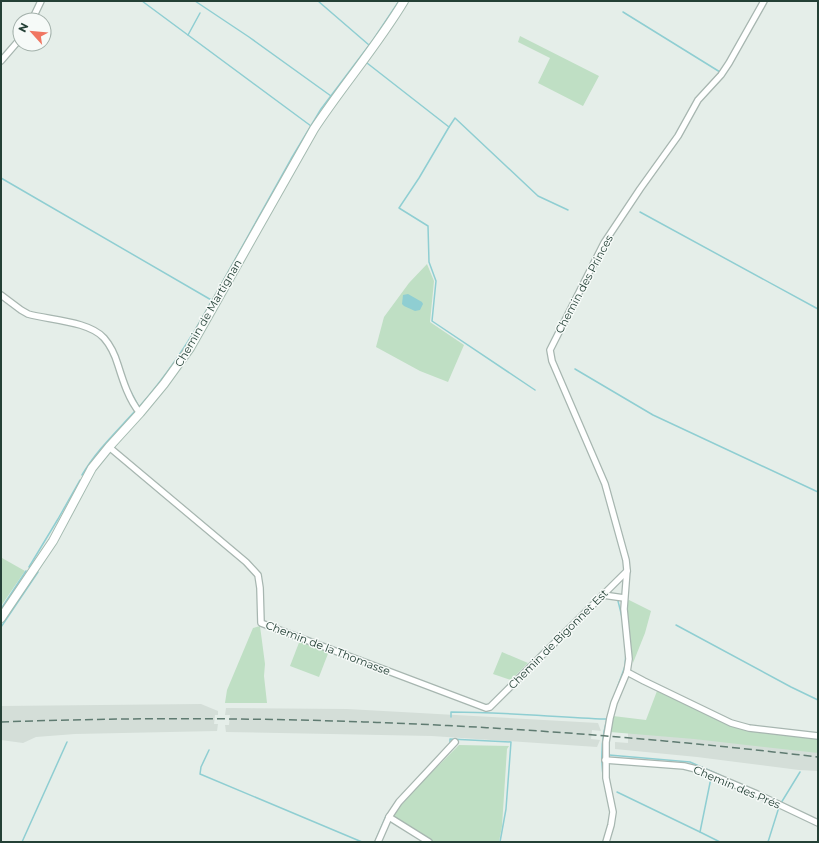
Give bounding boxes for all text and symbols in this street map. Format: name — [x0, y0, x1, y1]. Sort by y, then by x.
north arrow — [12, 12, 52, 52]
text: N — [15, 20, 31, 35]
street label: Chemin des Princes — [552, 232, 616, 336]
street label: Chemin de Martignan — [172, 257, 244, 369]
street label: Chemin de Bigonnet Est — [505, 586, 611, 692]
street label: Chemin de la Thomasse — [264, 618, 393, 678]
street label: Chemin des Prés — [691, 762, 783, 812]

